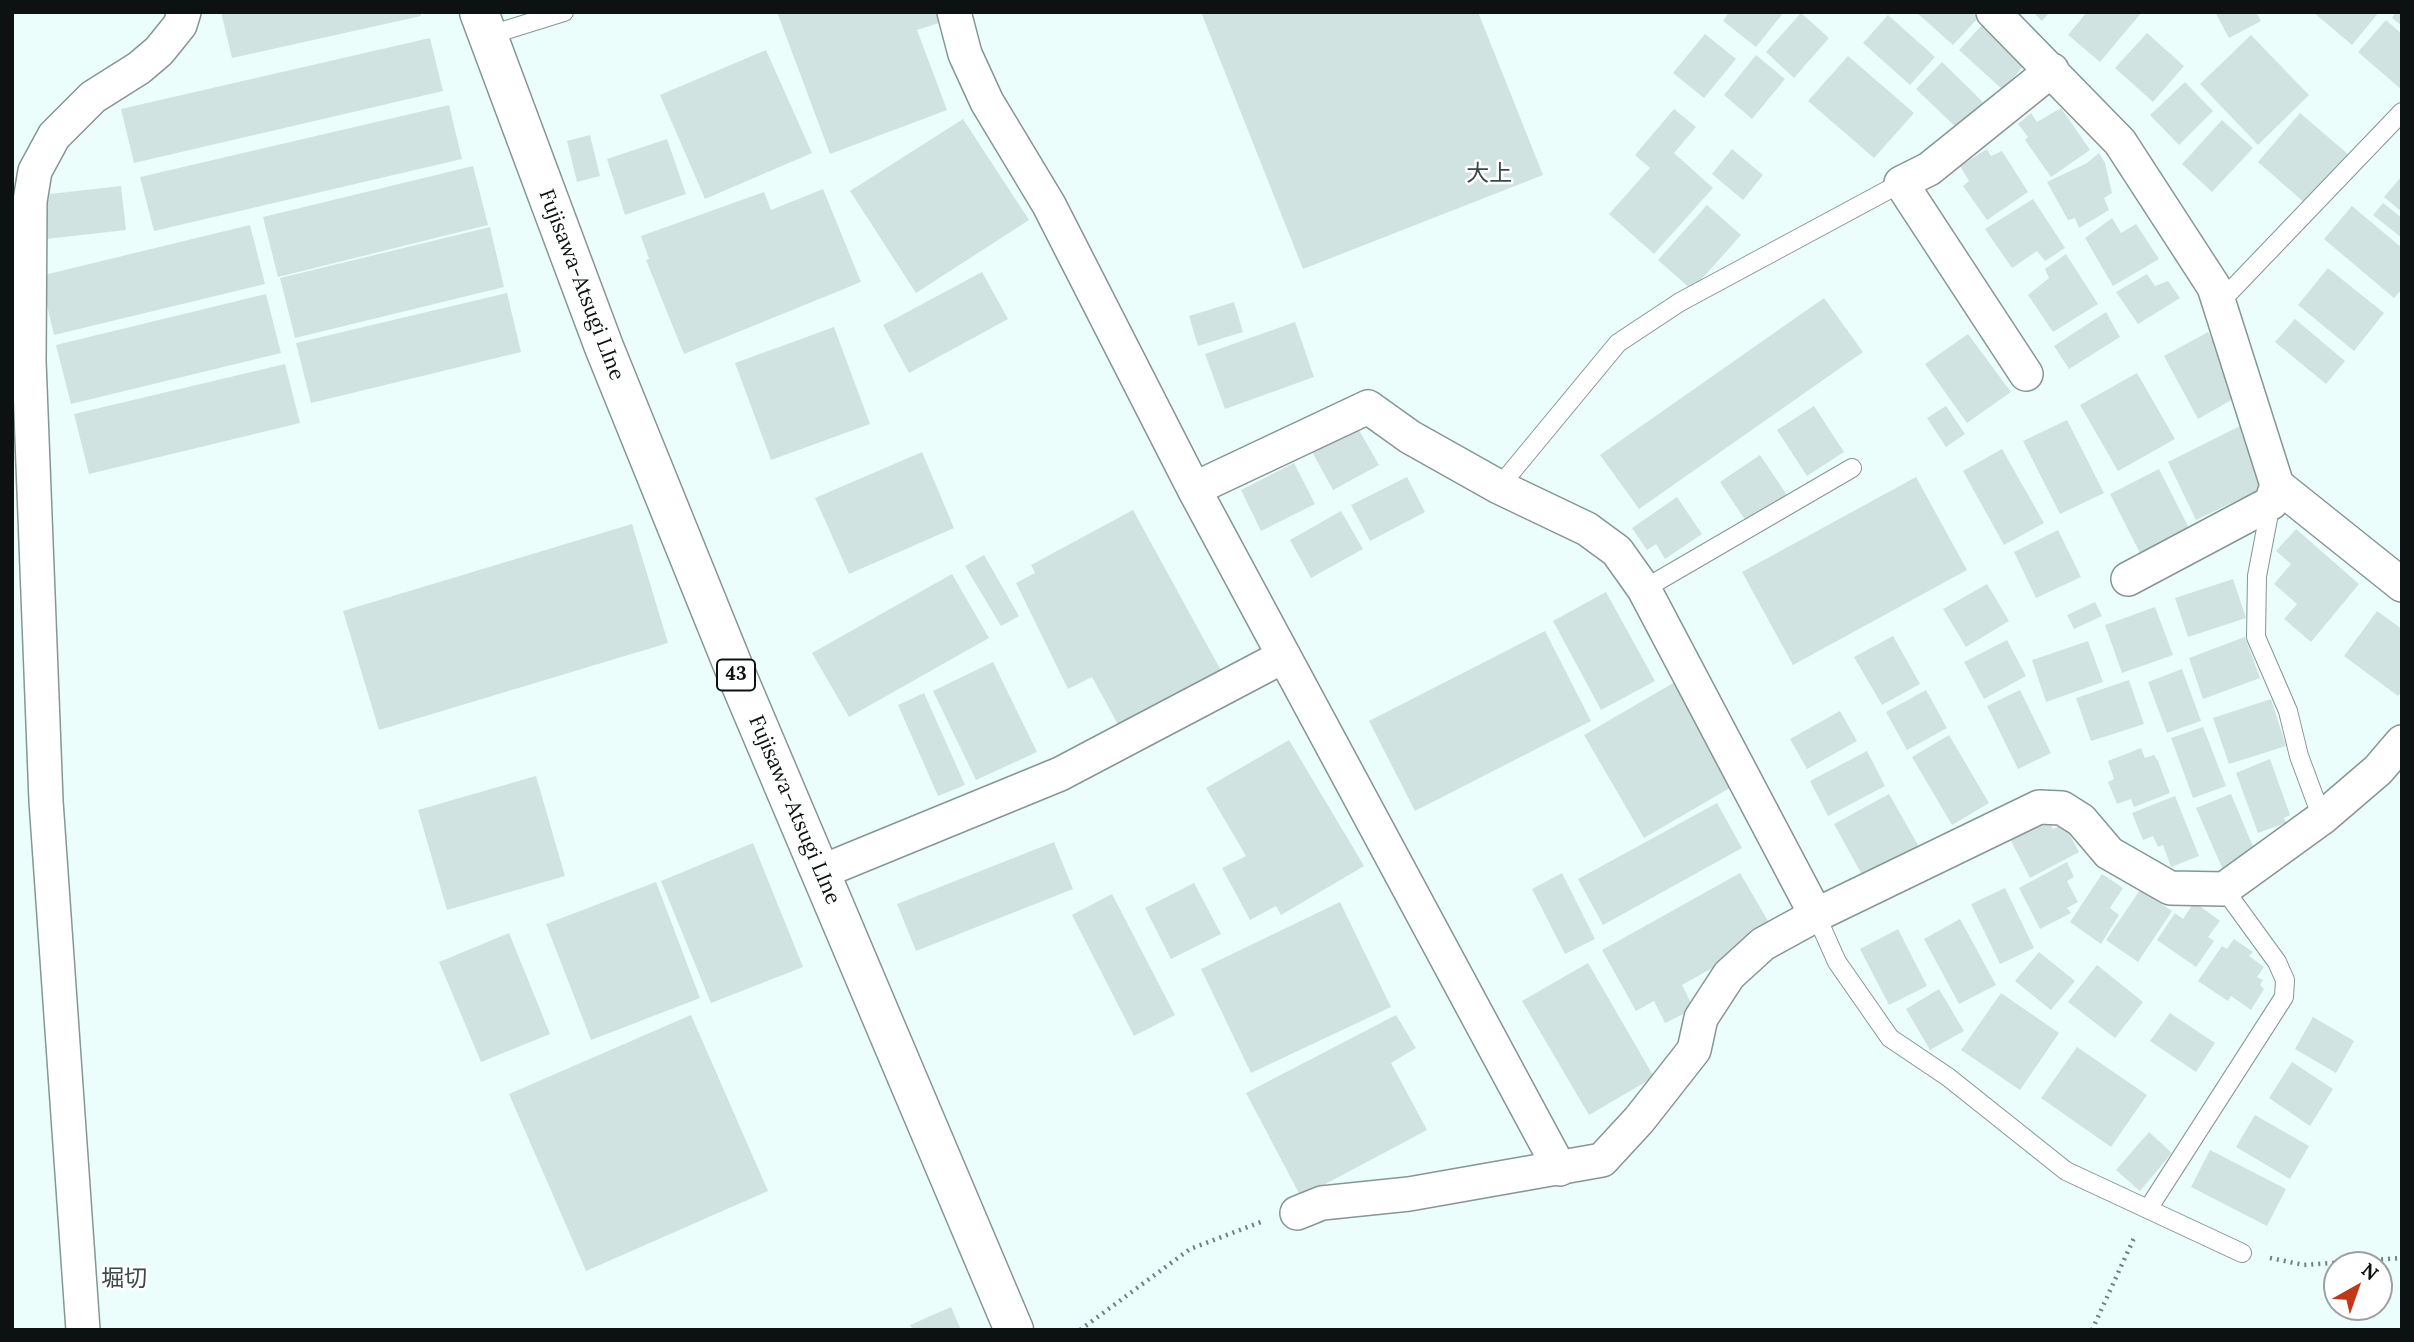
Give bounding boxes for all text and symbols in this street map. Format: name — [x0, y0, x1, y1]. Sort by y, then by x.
district label: 大上 — [1466, 160, 1512, 188]
street label: Fujisawa-Atsugi LIne — [533, 186, 629, 384]
road number: 43 — [717, 660, 755, 690]
street label: Fujisawa-Atsugi LIne — [743, 712, 845, 908]
north arrow — [2323, 1251, 2393, 1321]
text: N — [2357, 1258, 2384, 1285]
district label: 堀切 — [101, 1265, 147, 1293]

